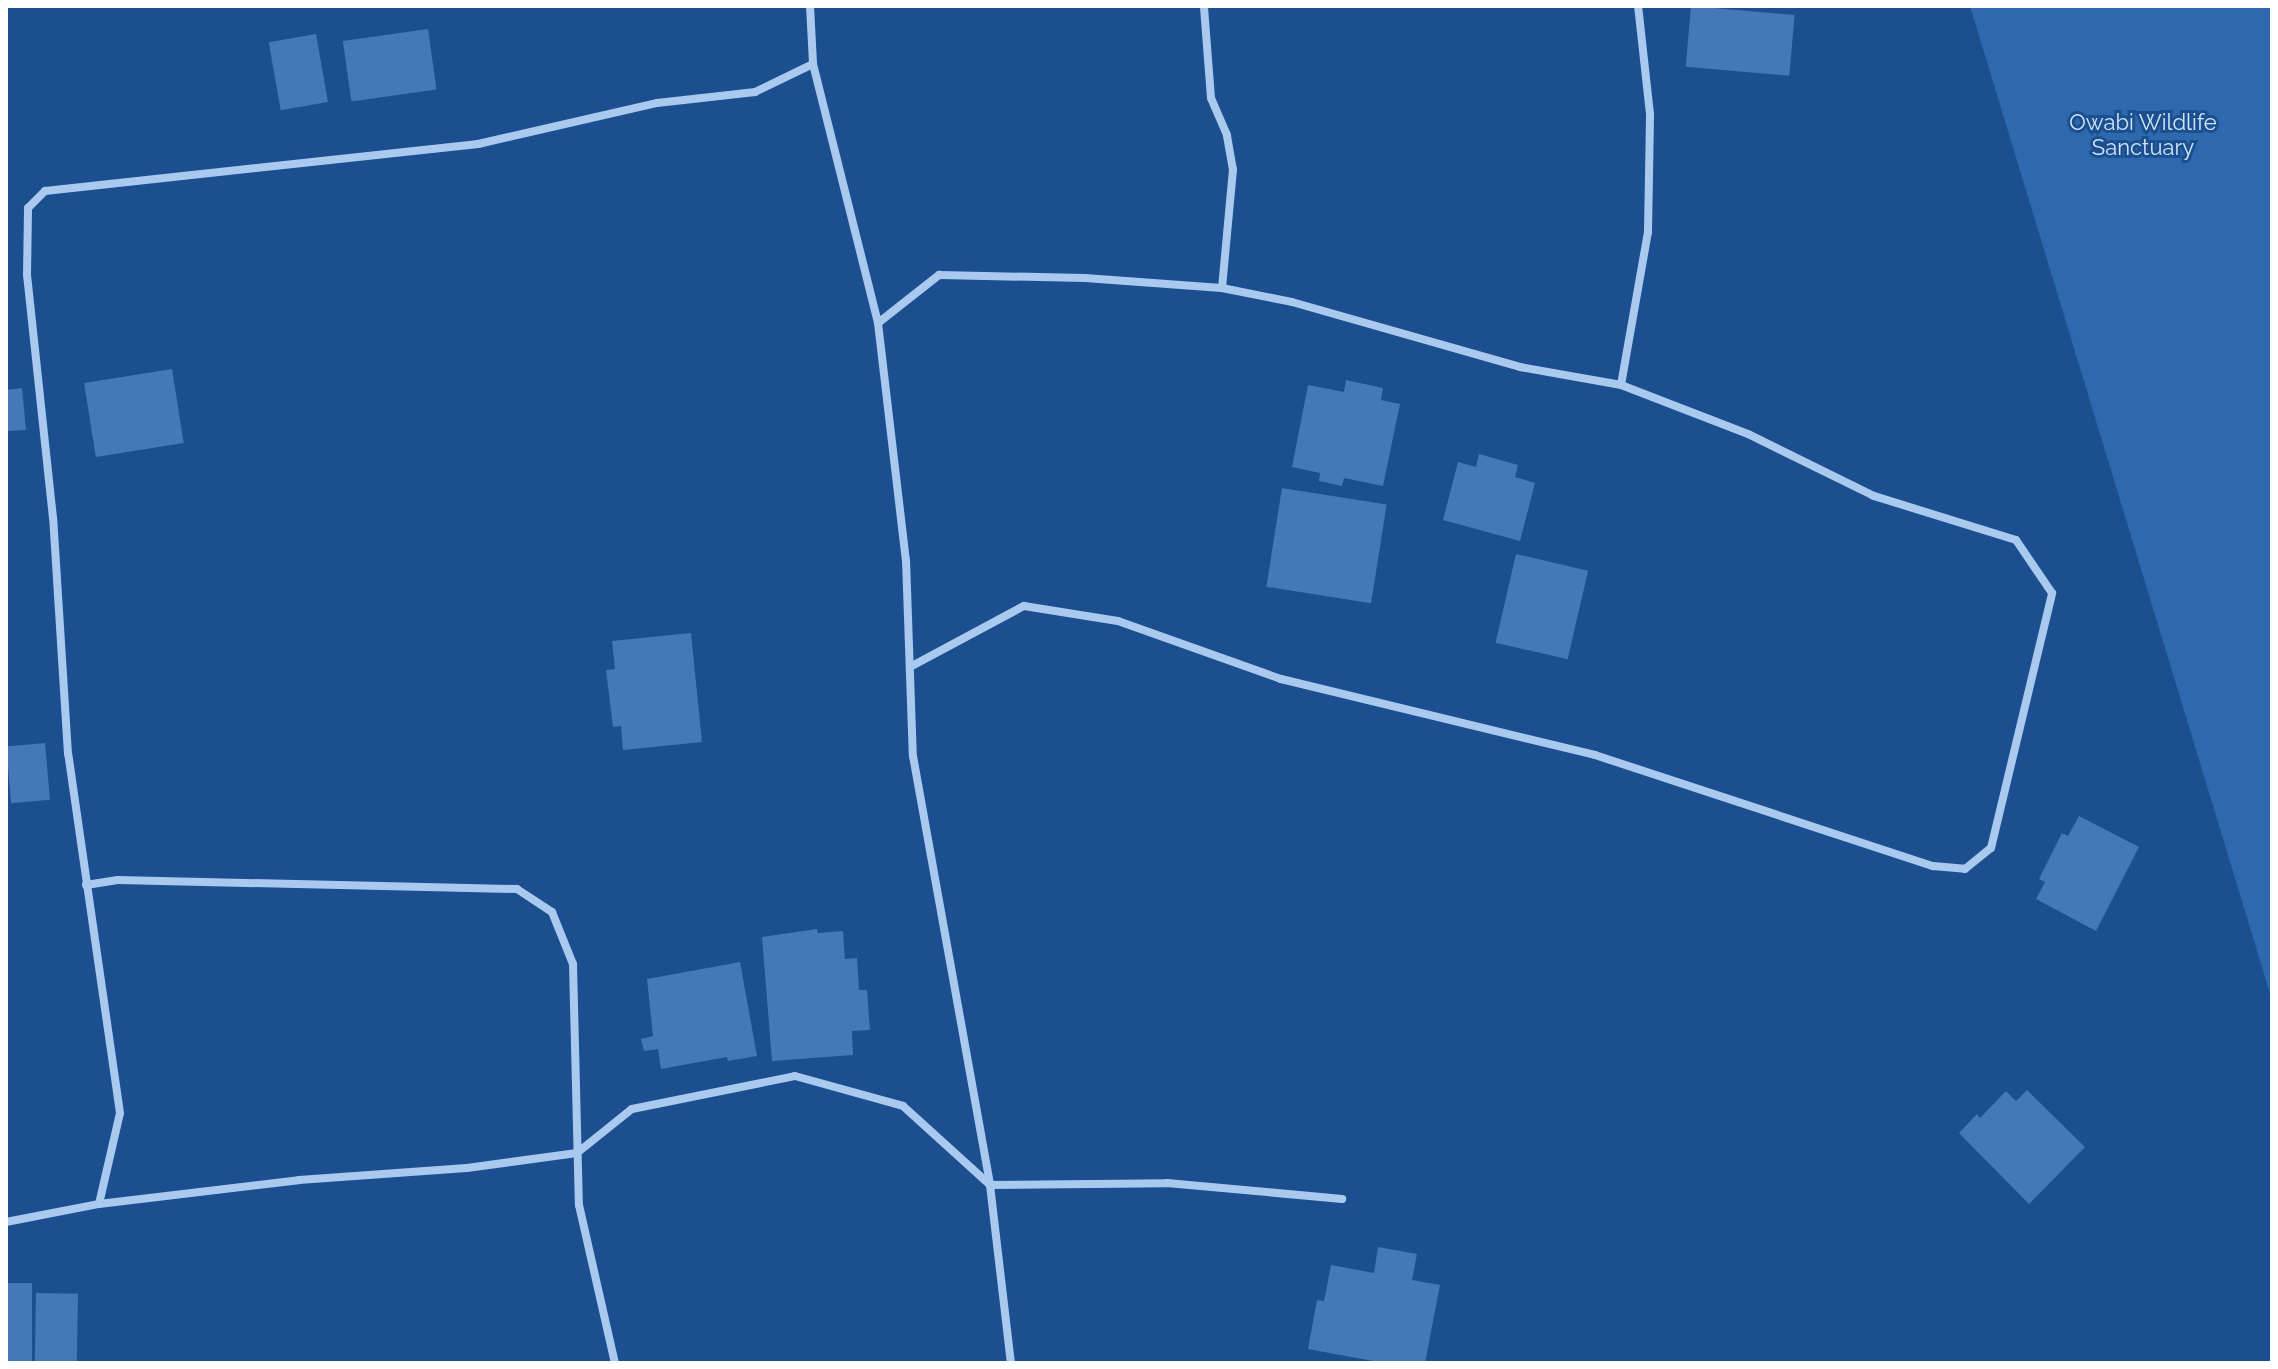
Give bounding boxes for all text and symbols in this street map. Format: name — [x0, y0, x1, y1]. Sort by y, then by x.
park label: Owabi Wildlife Sanctuary — [2069, 109, 2217, 160]

